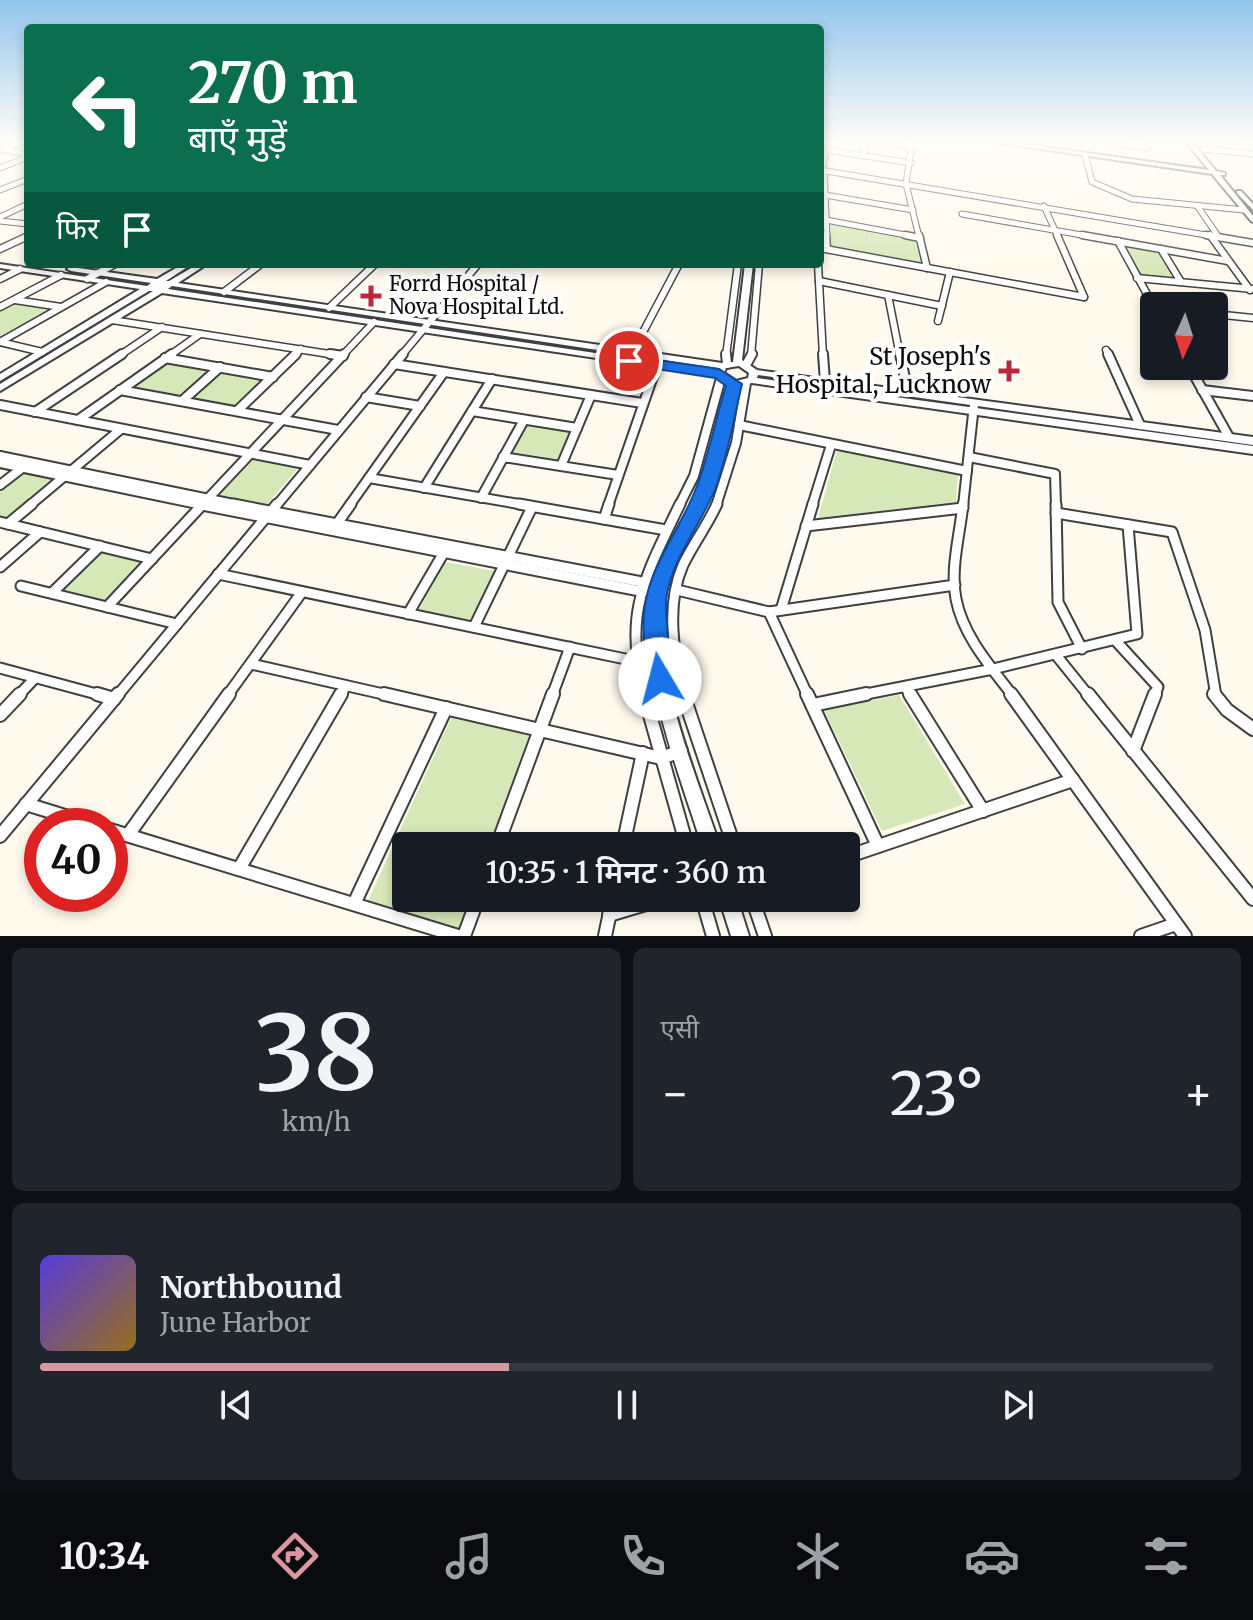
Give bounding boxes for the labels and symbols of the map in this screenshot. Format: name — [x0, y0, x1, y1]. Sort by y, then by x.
place label: Forrd Hospital / Nova Hospital Ltd. — [389, 271, 564, 319]
marker: Forrd Hospital / Nova Hospital Ltd. — [360, 285, 382, 307]
north arrow — [1140, 292, 1228, 380]
pin — [595, 327, 663, 395]
place label: St Joseph's Hospital, Lucknow — [776, 341, 992, 400]
marker: St Joseph's Hospital, Lucknow — [998, 360, 1020, 382]
position arrow — [618, 637, 702, 721]
speed limit sign: 40 — [24, 808, 128, 912]

